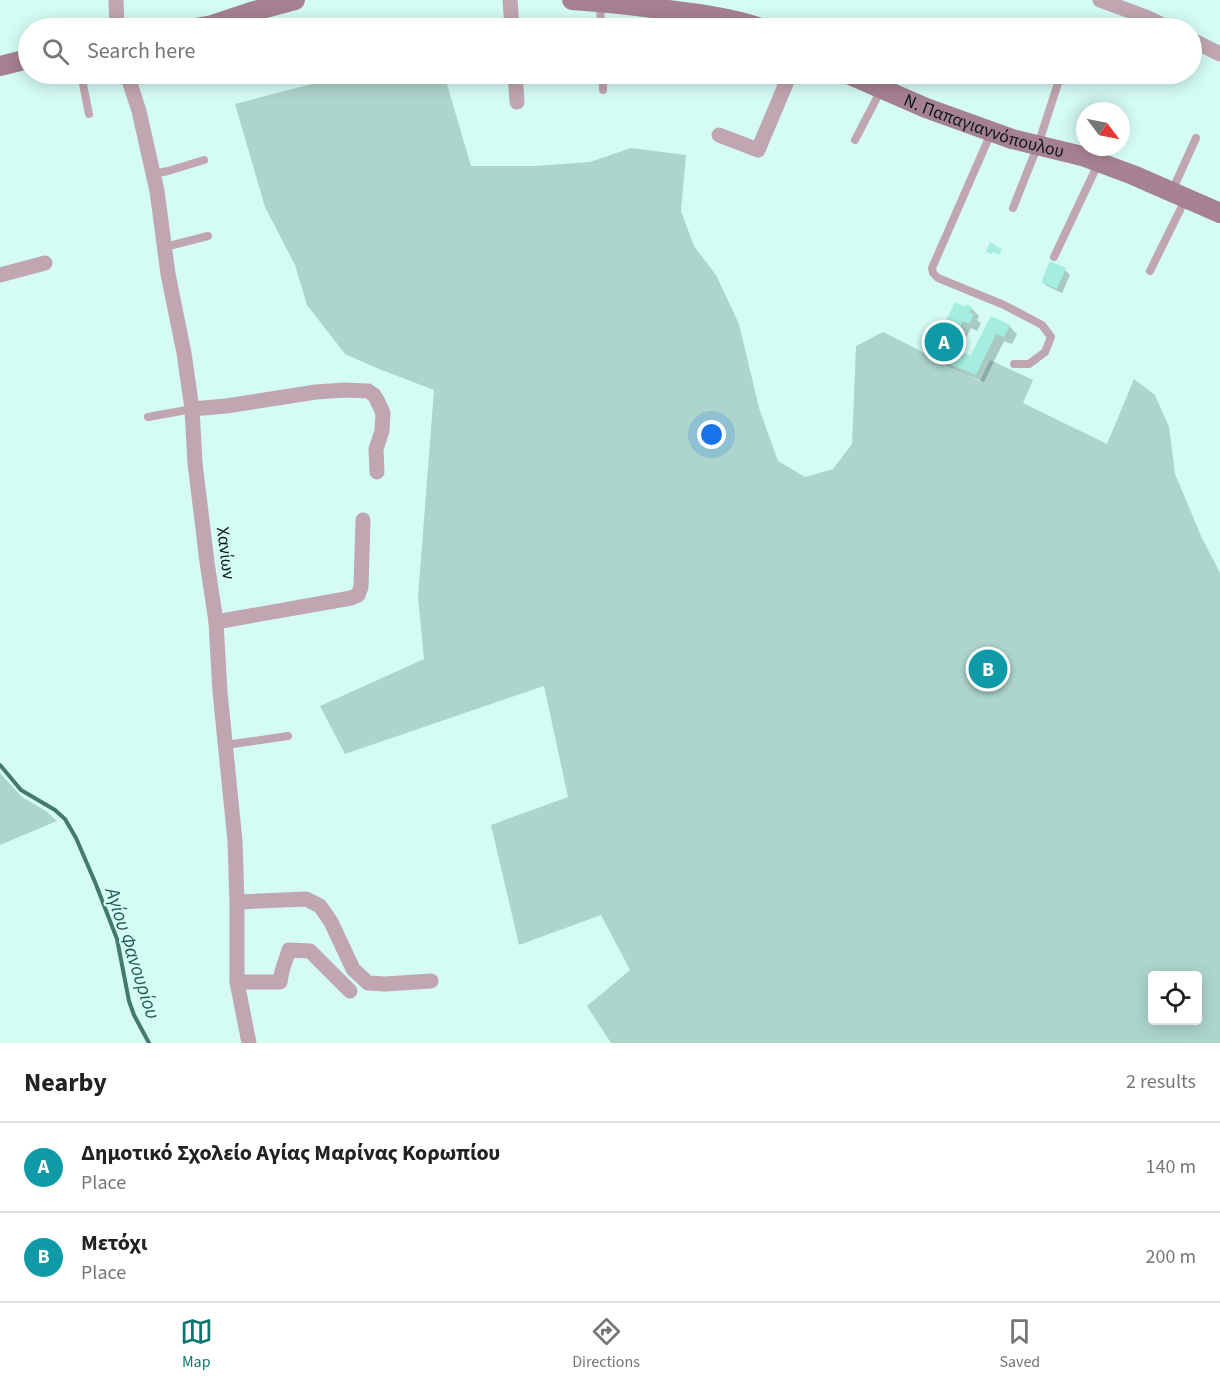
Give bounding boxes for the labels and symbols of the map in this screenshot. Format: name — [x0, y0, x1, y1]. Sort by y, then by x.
street label: Ν. Παπαγιαννόπουλου — [900, 88, 1067, 164]
north arrow — [1076, 102, 1130, 156]
pin: A — [924, 320, 964, 364]
your location — [697, 420, 726, 449]
street label: Χανίων — [210, 525, 241, 581]
pin: B — [968, 646, 1008, 692]
water label: Αγίου Φανουρίου — [97, 882, 167, 1023]

